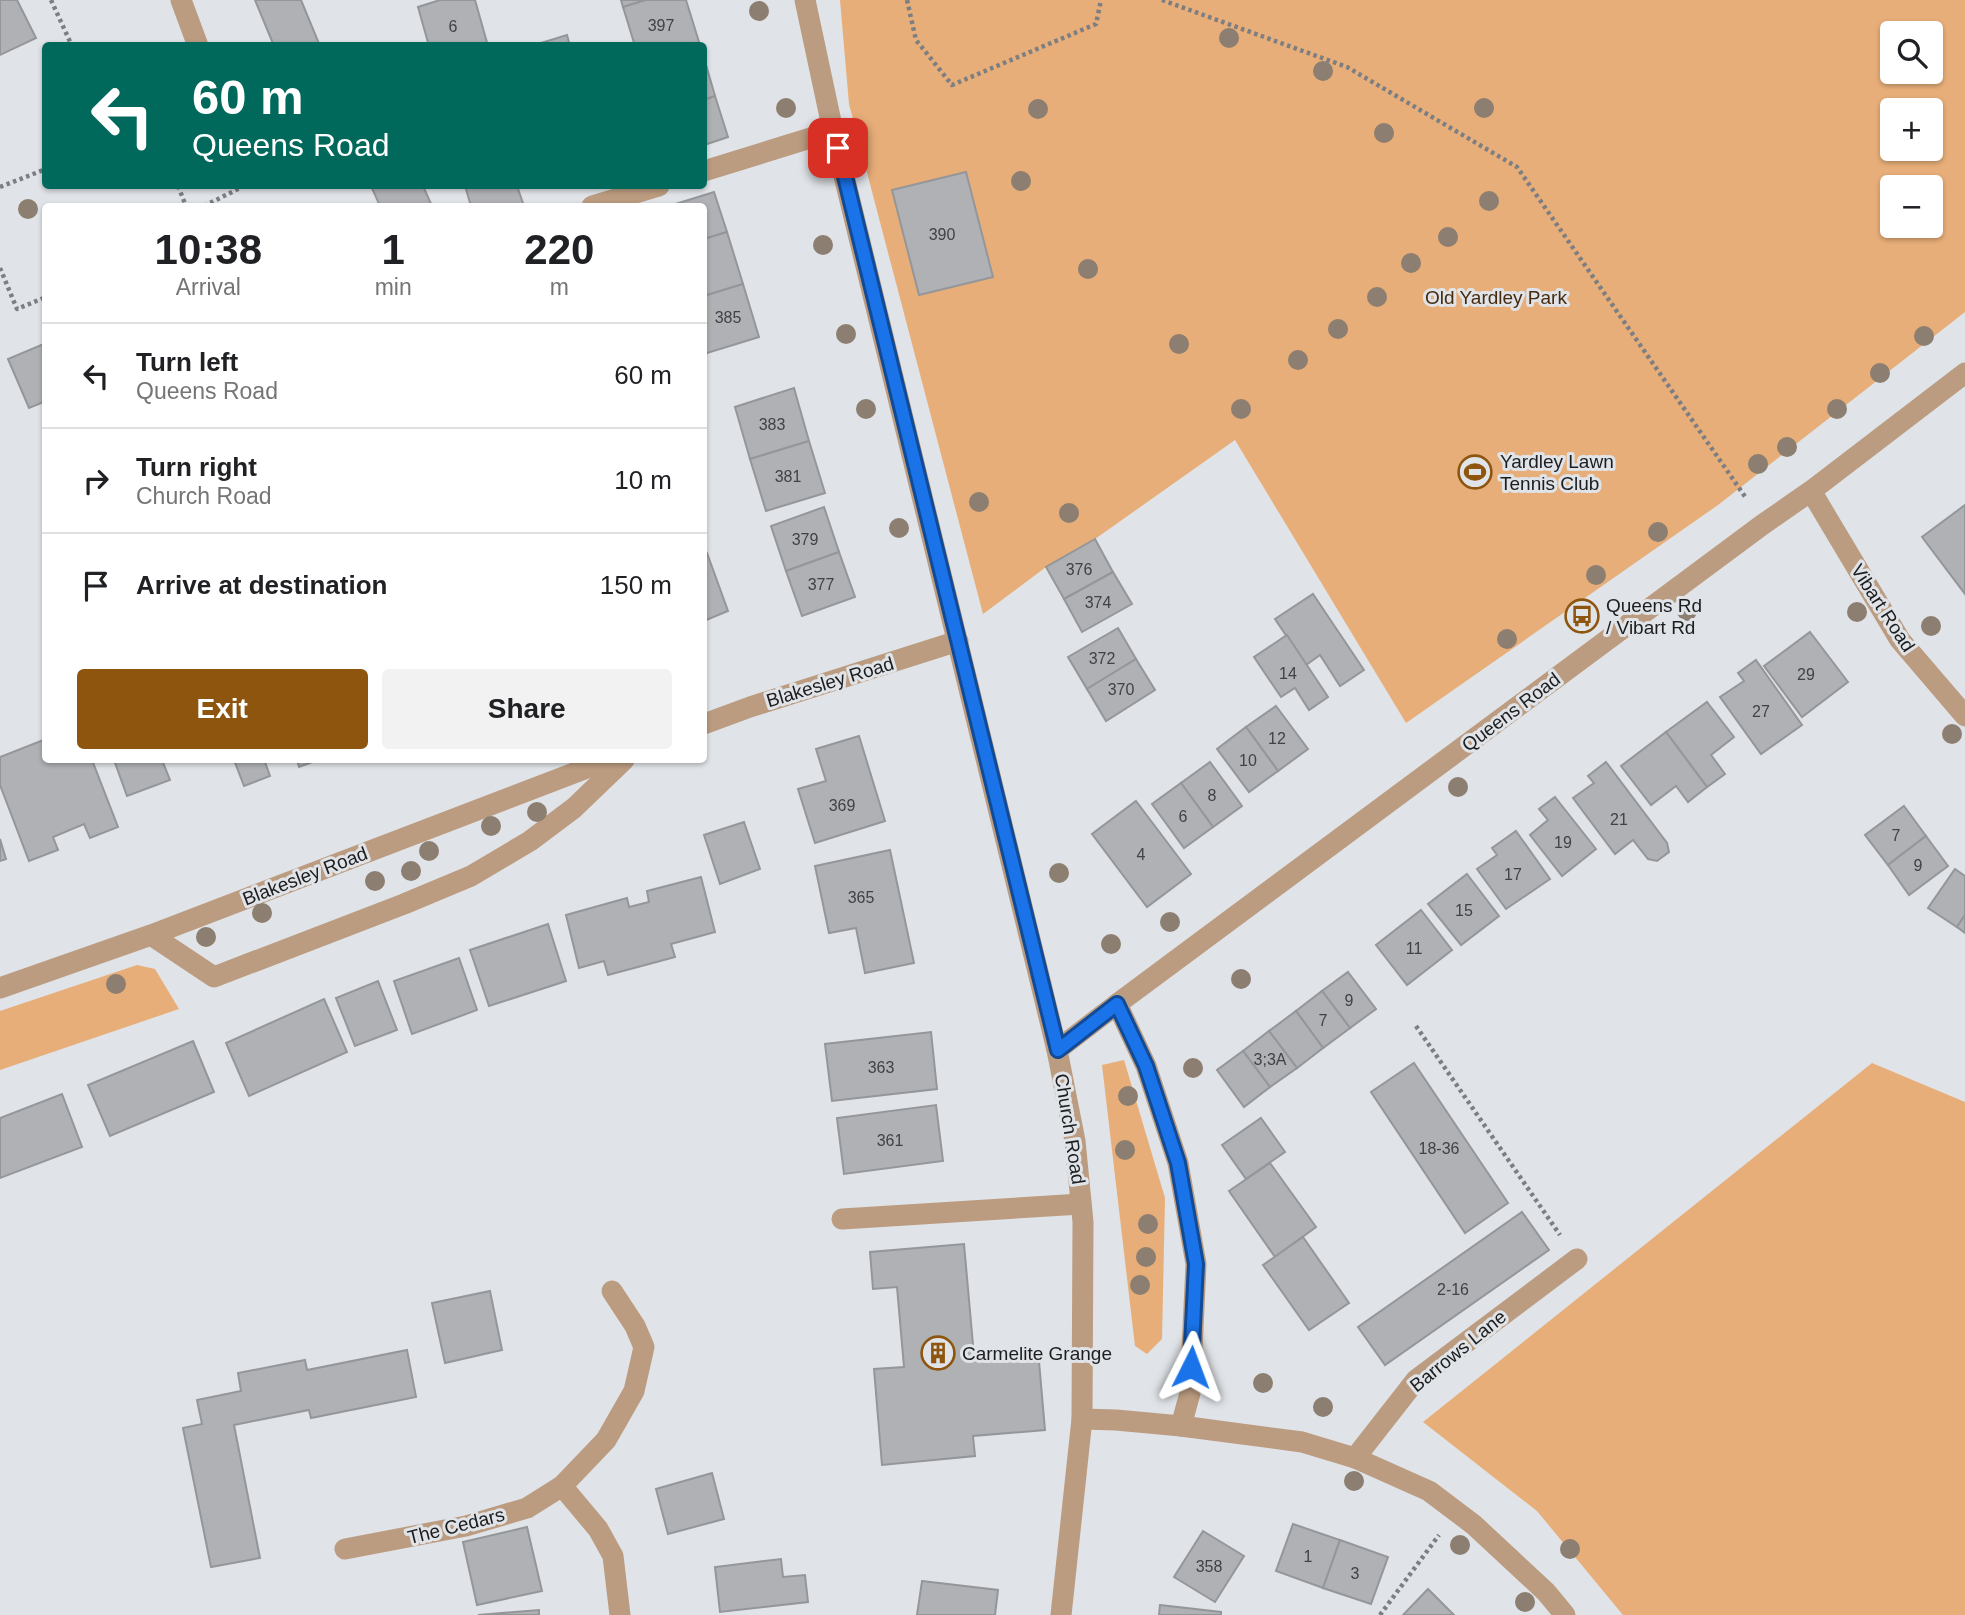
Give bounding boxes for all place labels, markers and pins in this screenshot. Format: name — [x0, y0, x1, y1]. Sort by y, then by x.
pin — [808, 118, 868, 178]
place label: Yardley Lawn Tennis Club — [1500, 451, 1614, 494]
sports icon: Yardley Lawn Tennis Club — [1456, 453, 1494, 491]
place label: Queens Rd / Vibart Rd — [1606, 595, 1702, 638]
bus stop icon: Queens Rd / Vibart Rd — [1563, 597, 1601, 635]
building icon: Carmelite Grange — [919, 1334, 957, 1372]
place label: Carmelite Grange — [962, 1343, 1112, 1364]

